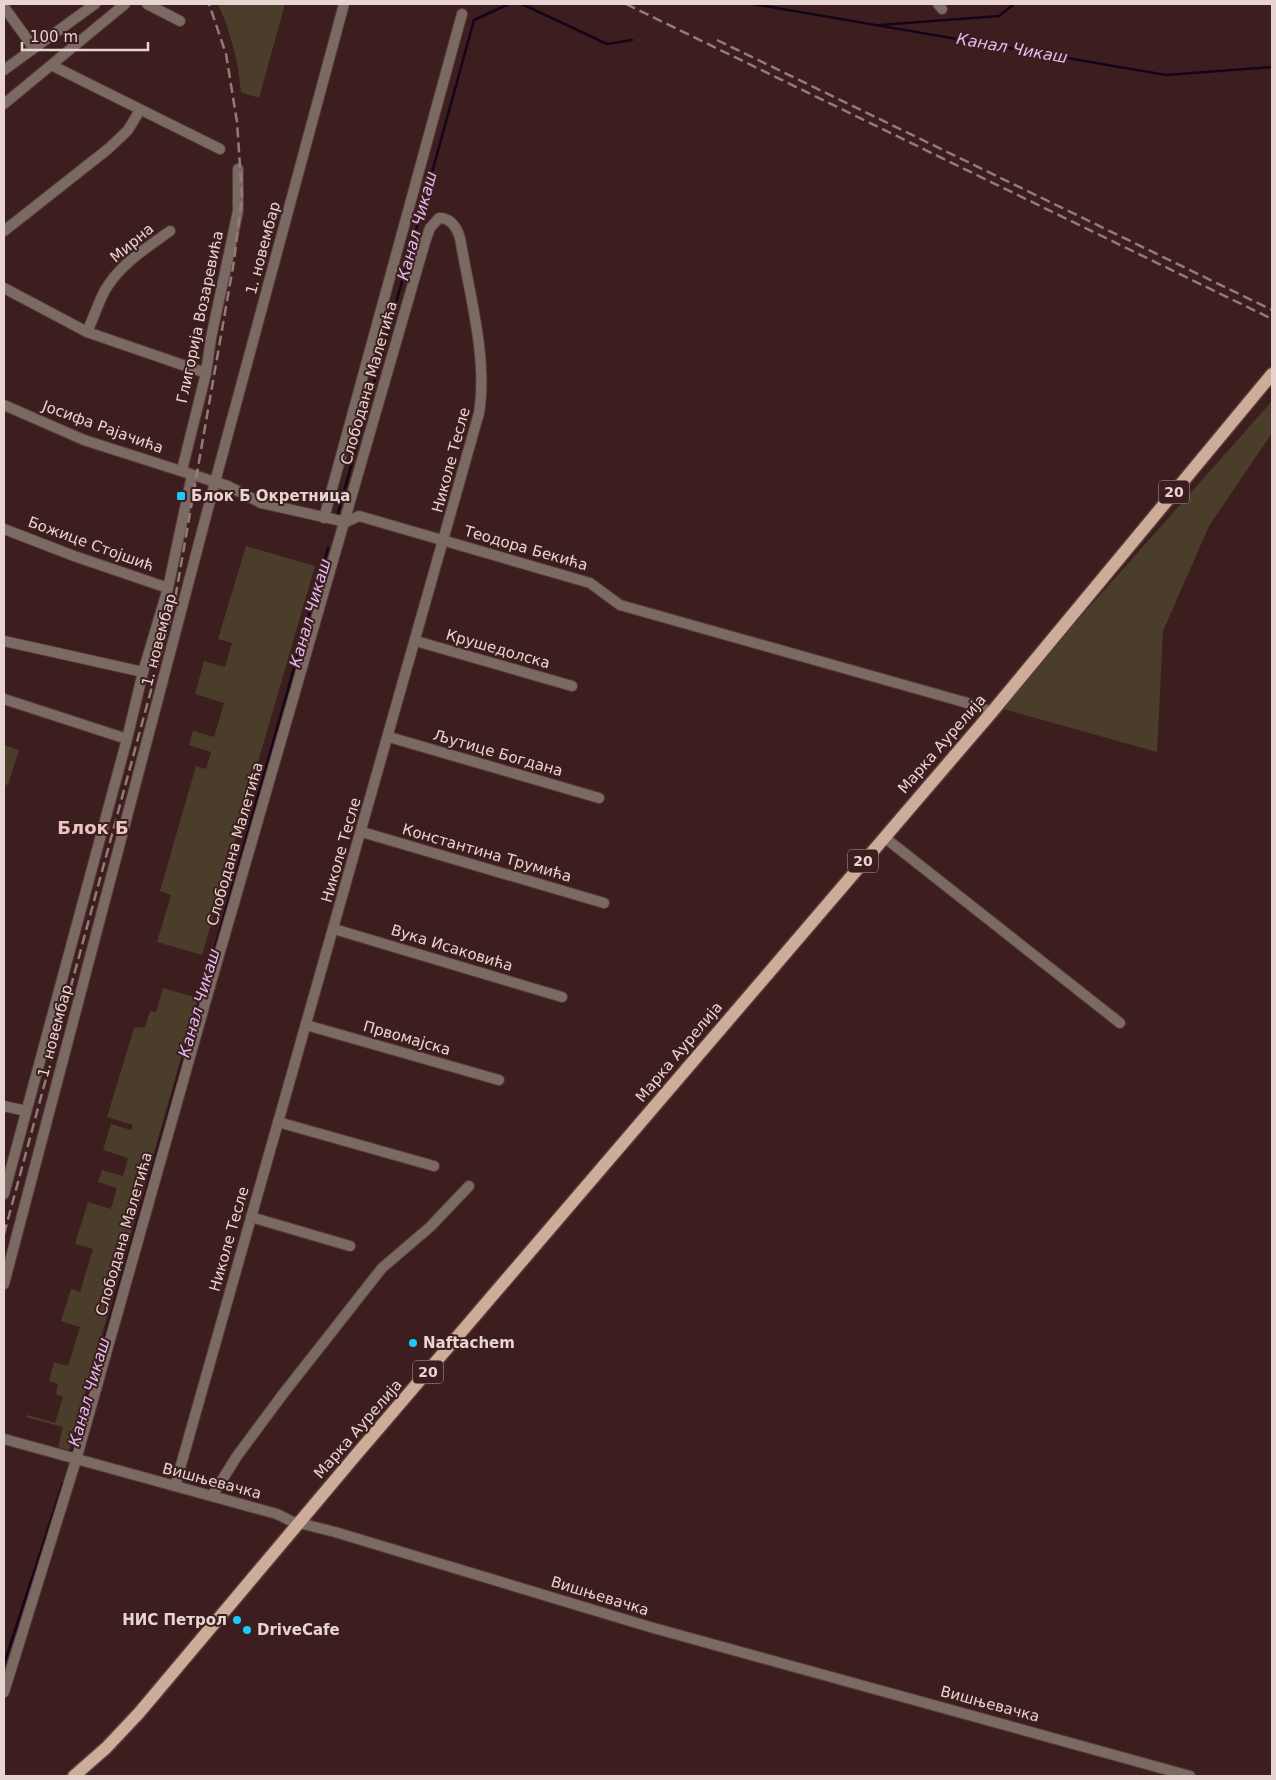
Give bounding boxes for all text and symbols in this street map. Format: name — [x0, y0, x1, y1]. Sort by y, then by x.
scale bar — [22, 20, 149, 52]
text: 100 m — [30, 28, 78, 46]
water label: Канал Чикаш — [955, 29, 1069, 67]
water label: Канал Чикаш — [393, 169, 441, 283]
street label: 1. новембар — [242, 200, 284, 296]
street label: Мирна — [107, 220, 157, 266]
street label: Глигорија Возаревића — [173, 229, 227, 405]
street label: Слободана Малетића — [337, 299, 401, 467]
street label: Јосифа Рајачића — [39, 396, 166, 457]
street label: Николе Тесле — [428, 405, 474, 515]
road number: 20 — [1159, 481, 1189, 504]
place label: Блок Б Окретница — [191, 487, 350, 505]
marker: Блок Б Окретница — [175, 490, 187, 502]
street label: Божице Стојшић — [26, 513, 156, 575]
street label: Теодора Бекића — [461, 521, 590, 574]
water label: Канал Чикаш — [285, 556, 335, 670]
street label: 1. новембар — [138, 592, 180, 688]
street label: Крушедолска — [444, 626, 552, 672]
street label: Марка Аурелија — [894, 691, 990, 797]
street label: Љутице Богдана — [431, 726, 565, 780]
street label: Слободана Малетића — [203, 760, 267, 928]
street label: Николе Тесле — [317, 795, 365, 905]
district label: Блок Б — [57, 817, 129, 838]
street label: Константина Трумића — [400, 820, 574, 886]
road number: 20 — [848, 849, 878, 872]
street label: Вука Исаковића — [389, 921, 515, 975]
water label: Канал Чикаш — [174, 946, 224, 1060]
street label: 1. новембар — [34, 983, 76, 1079]
street label: Марка Аурелија — [632, 998, 726, 1106]
street label: Првомајска — [361, 1017, 453, 1059]
street label: Слободана Малетића — [92, 1150, 156, 1318]
street label: Николе Тесле — [205, 1184, 253, 1294]
place label: Naftachem — [423, 1334, 515, 1352]
water label: Канал Чикаш — [64, 1335, 114, 1449]
marker: Naftachem — [407, 1337, 419, 1349]
road number: 20 — [413, 1360, 443, 1384]
street label: Марка Аурелија — [310, 1376, 406, 1482]
street label: Вишњевачка — [161, 1459, 263, 1503]
street label: Вишњевачка — [549, 1573, 651, 1619]
place label: НИС Петрол — [122, 1611, 227, 1629]
marker: НИС Петрол — [231, 1614, 243, 1626]
place label: DriveCafe — [257, 1621, 340, 1639]
marker: DriveCafe — [241, 1624, 253, 1636]
street label: Вишњевачка — [939, 1682, 1041, 1726]

